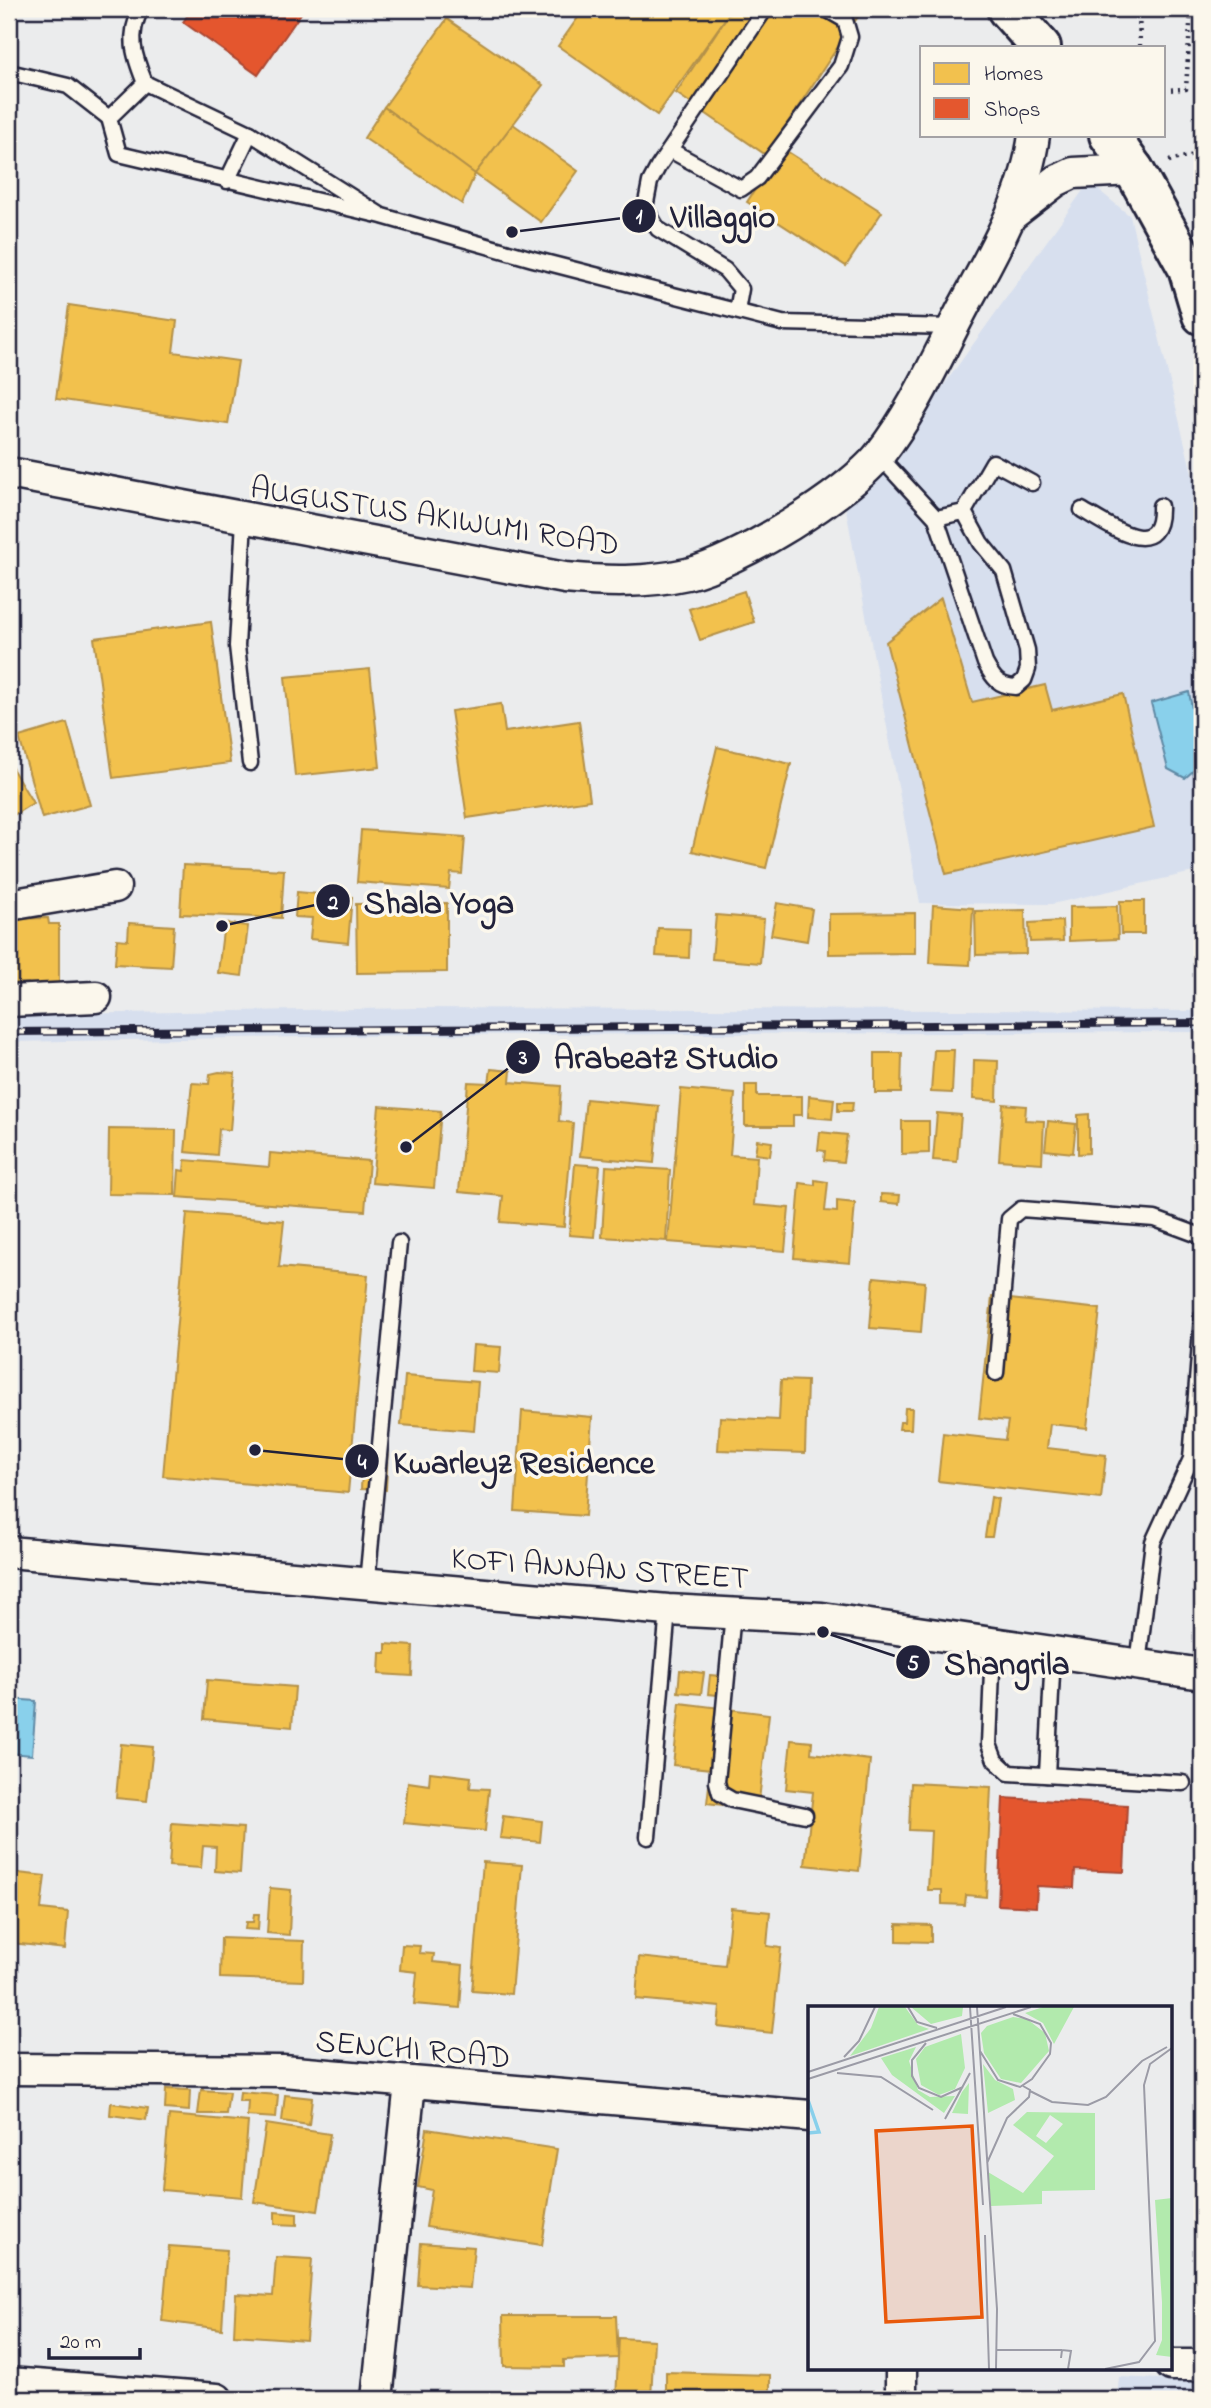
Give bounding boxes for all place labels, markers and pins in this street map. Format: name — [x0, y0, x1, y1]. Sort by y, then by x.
callout: Villaggio — [622, 189, 789, 243]
callout: Shala Yoga — [315, 874, 529, 928]
callout: Arabeatz Studio — [505, 1030, 792, 1084]
callout: Kwarleyz Residence — [344, 1434, 669, 1488]
callout: Shangrila — [896, 1635, 1084, 1689]

